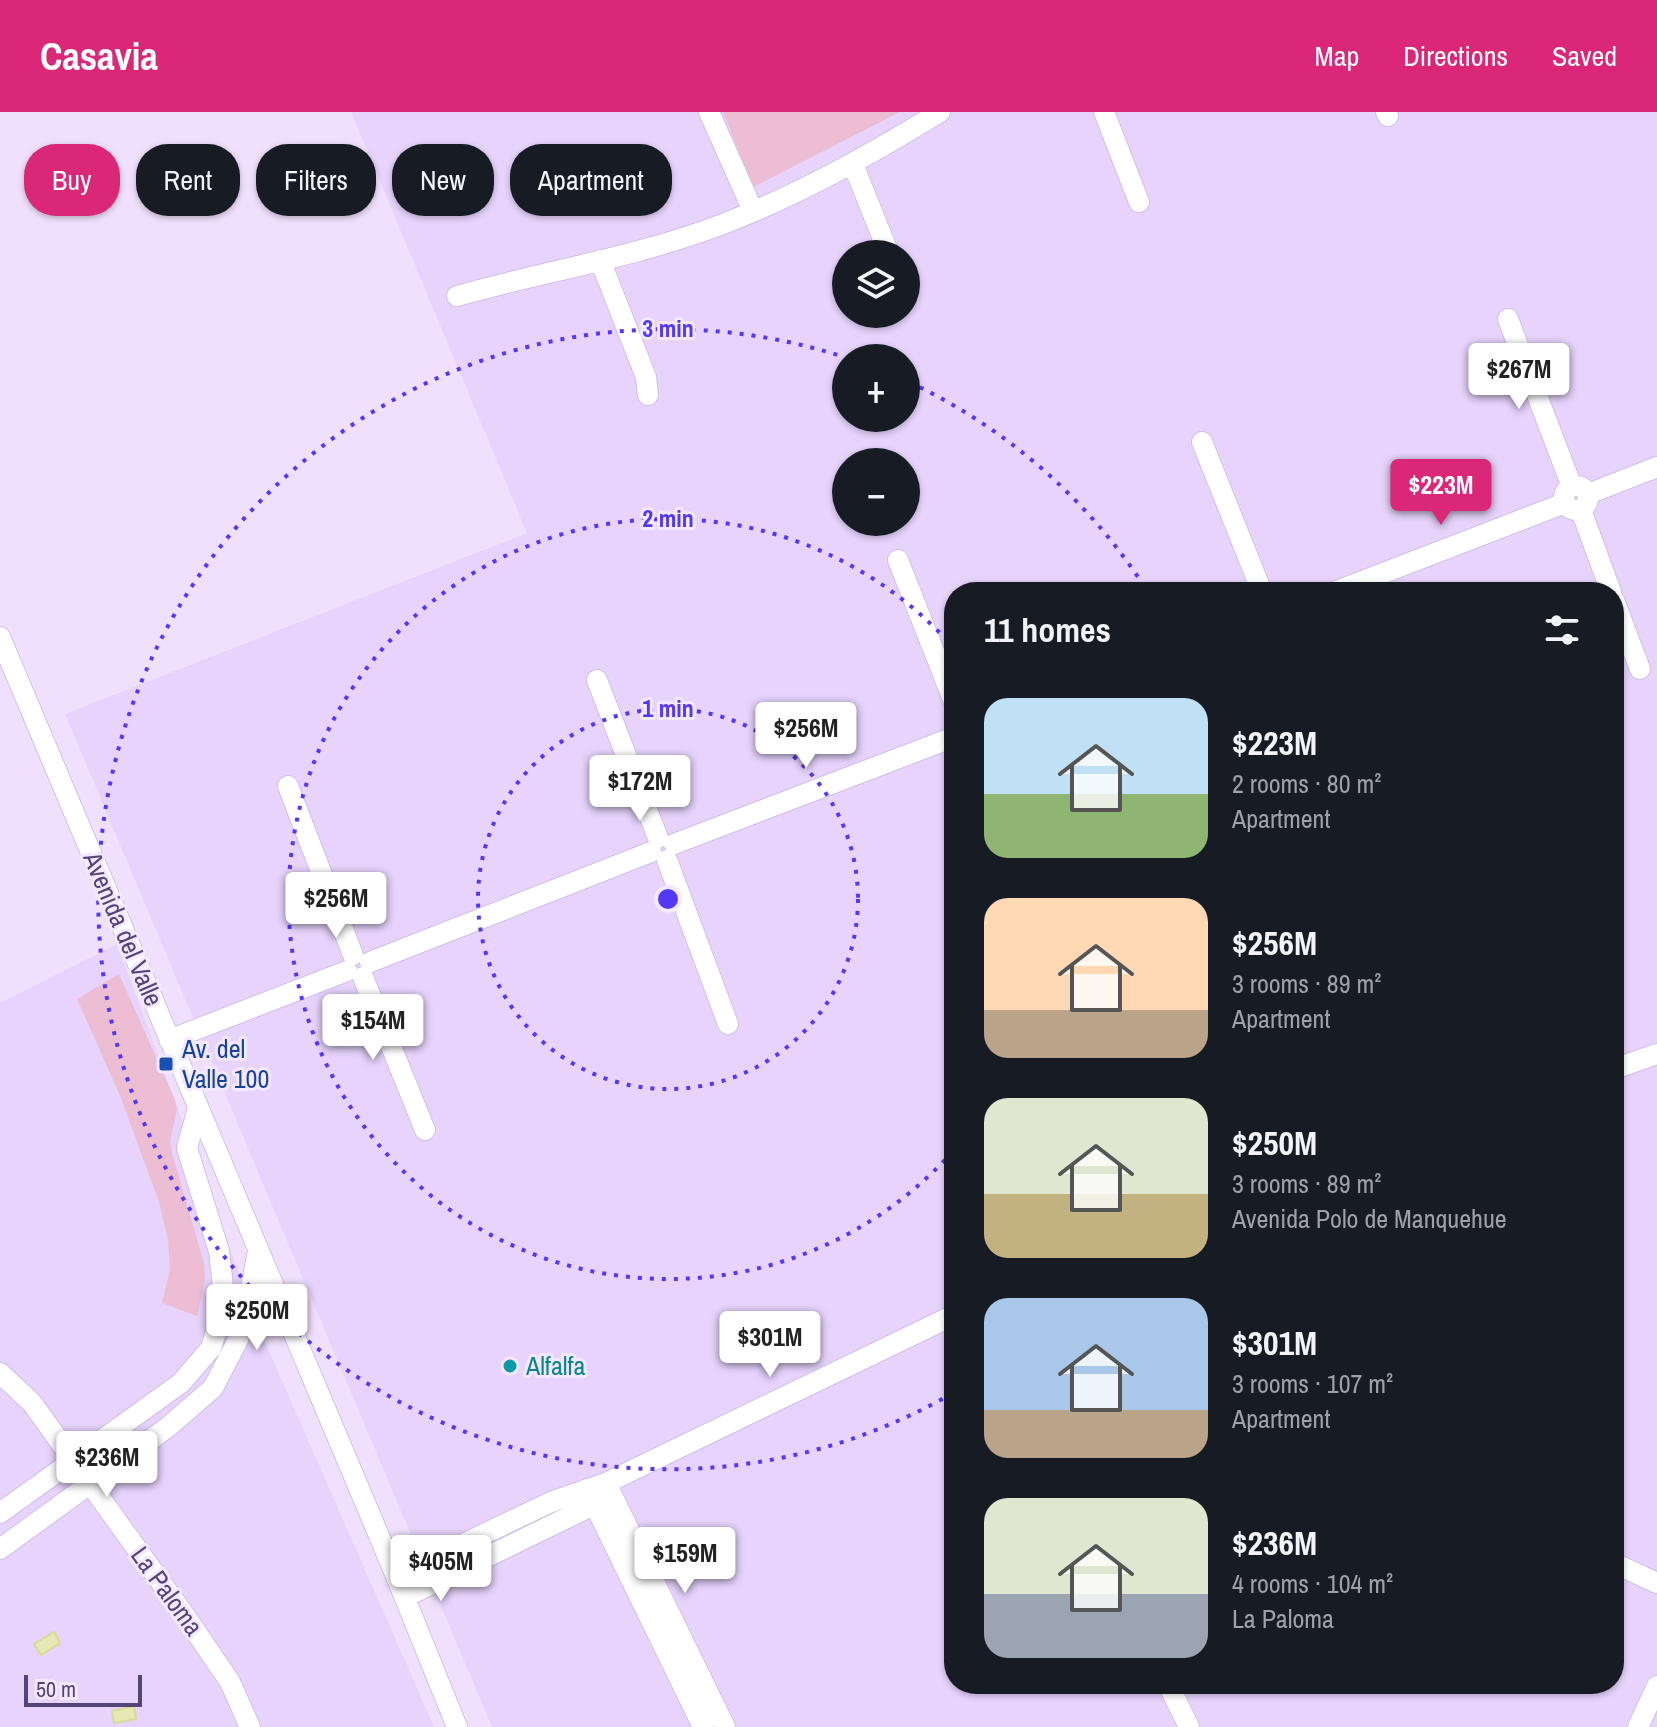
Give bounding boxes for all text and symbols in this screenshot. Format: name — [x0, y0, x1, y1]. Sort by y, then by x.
text: Casavia — [40, 31, 158, 82]
text: Map — [1315, 37, 1359, 75]
text: Directions — [1403, 37, 1508, 75]
text: Saved — [1552, 37, 1617, 75]
chip: Buy — [24, 144, 120, 216]
chip: Rent — [136, 144, 240, 216]
chip: Filters — [256, 144, 376, 216]
chip: New — [392, 144, 494, 216]
chip: Apartment — [510, 144, 672, 216]
map controls — [832, 240, 920, 536]
button: layers — [832, 240, 920, 328]
text: 3 min — [642, 312, 694, 344]
pin: $267M — [1463, 343, 1575, 411]
button: + — [832, 344, 920, 432]
text: $267M — [1486, 351, 1552, 386]
button: − — [832, 448, 920, 536]
pin: $223M — [1385, 459, 1497, 527]
text: $223M — [1408, 467, 1474, 502]
text: 2 min — [642, 502, 694, 534]
text: 11 homes — [984, 607, 1111, 653]
icon: filters — [1540, 608, 1584, 652]
text: 1 min — [642, 692, 694, 724]
pin: $256M — [750, 702, 862, 770]
text: $256M — [773, 710, 839, 745]
text: $223M — [1232, 720, 1317, 766]
icon: home — [1048, 730, 1144, 826]
pin: $172M — [584, 755, 696, 823]
text: $172M — [607, 763, 673, 798]
text: 2 rooms · 80 m² — [1232, 766, 1381, 801]
text: Apartment — [1232, 801, 1330, 836]
street label: Avenida del Valle — [75, 846, 172, 1011]
pin: $256M — [280, 872, 392, 940]
text: $256M — [303, 880, 369, 915]
centre of rings — [654, 885, 682, 913]
text: $256M — [1232, 920, 1317, 966]
icon: home — [1048, 930, 1144, 1026]
text: 3 rooms · 89 m² — [1232, 966, 1381, 1001]
pin: $154M — [317, 994, 429, 1062]
text: Apartment — [1232, 1001, 1330, 1036]
text: $154M — [340, 1002, 406, 1037]
place label: Av. del Valle 100 — [181, 1031, 269, 1096]
marker: Av. del Valle 100 — [157, 1055, 175, 1073]
text: $250M — [1232, 1120, 1317, 1166]
icon: home — [1048, 1130, 1144, 1226]
text: 3 rooms · 89 m² — [1232, 1166, 1381, 1201]
text: Avenida Polo de Manquehue — [1232, 1201, 1507, 1236]
pin: $250M — [201, 1284, 313, 1352]
text: $250M — [224, 1292, 290, 1327]
pin: $301M — [714, 1311, 826, 1379]
text: $301M — [737, 1319, 803, 1354]
text: $301M — [1232, 1320, 1317, 1366]
icon: home — [1048, 1330, 1144, 1426]
place label: Alfalfa — [525, 1348, 585, 1383]
marker: Alfalfa — [501, 1357, 519, 1375]
text: 3 rooms · 107 m² — [1232, 1366, 1393, 1401]
text: Apartment — [1232, 1401, 1330, 1436]
pin: $236M — [51, 1431, 163, 1499]
text: $236M — [74, 1439, 140, 1474]
text: $236M — [1232, 1520, 1317, 1566]
pin: $159M — [629, 1527, 741, 1595]
icon: home — [1048, 1530, 1144, 1626]
pin: $405M — [385, 1535, 497, 1603]
text: $159M — [652, 1535, 718, 1570]
street label: La Paloma — [123, 1539, 212, 1642]
text: $405M — [408, 1543, 474, 1578]
text: 4 rooms · 104 m² — [1232, 1566, 1393, 1601]
text: La Paloma — [1232, 1601, 1334, 1636]
scale bar — [24, 1671, 142, 1707]
text: 50 m — [36, 1674, 76, 1704]

